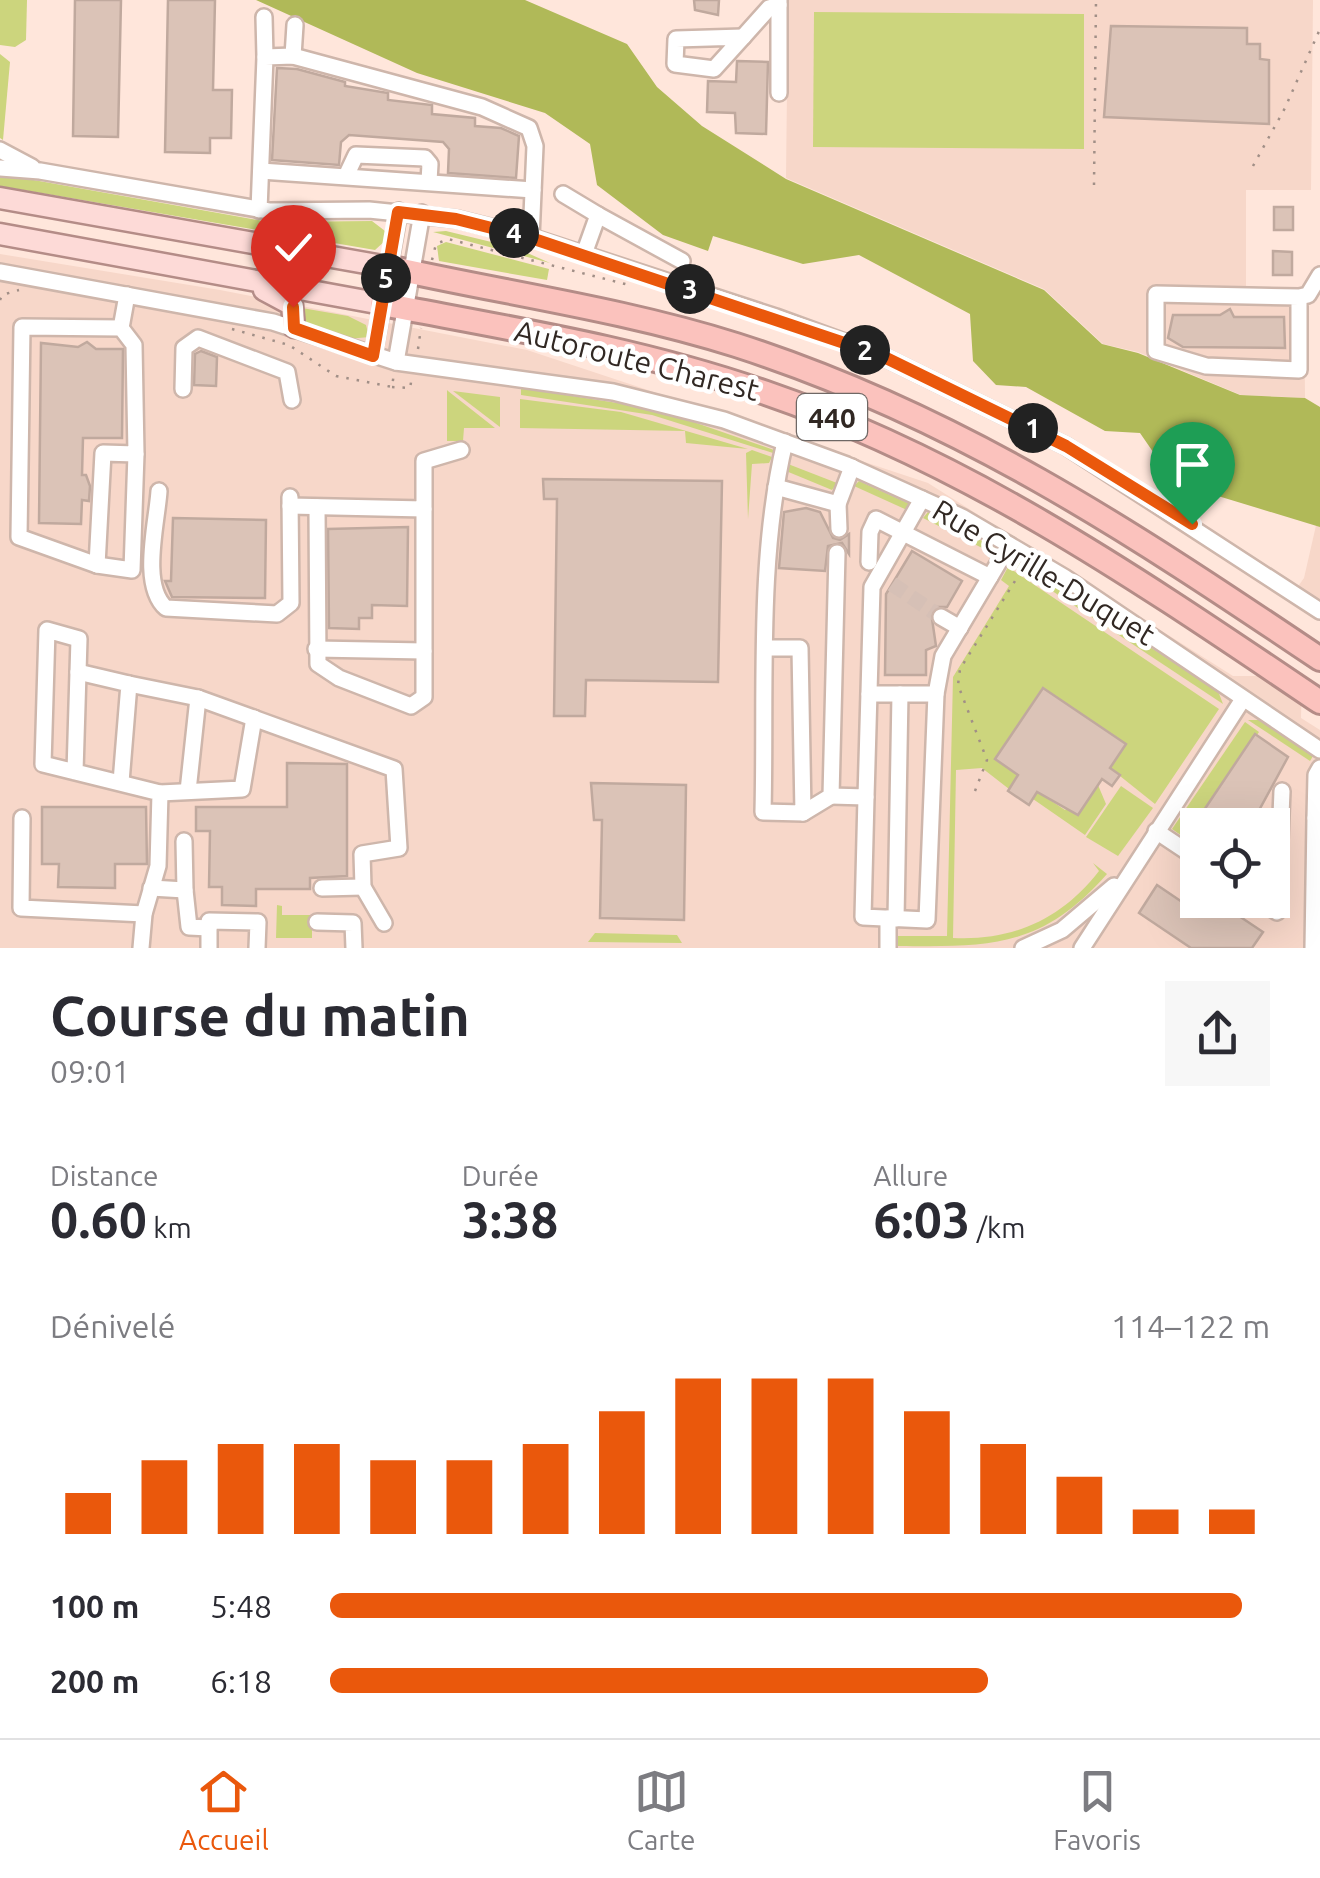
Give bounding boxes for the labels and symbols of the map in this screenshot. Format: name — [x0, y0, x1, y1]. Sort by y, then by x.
pin — [251, 205, 336, 308]
pin: 4 — [489, 208, 539, 258]
pin: 5 — [361, 253, 411, 303]
pin: 3 — [665, 264, 715, 314]
street label: Autoroute Charest — [511, 313, 763, 407]
pin: 2 — [840, 325, 890, 375]
road number: 440 — [797, 394, 867, 440]
pin: 1 — [1008, 403, 1058, 453]
pin — [1150, 422, 1235, 525]
street label: Rue Cyrille-Duquet — [927, 492, 1161, 652]

